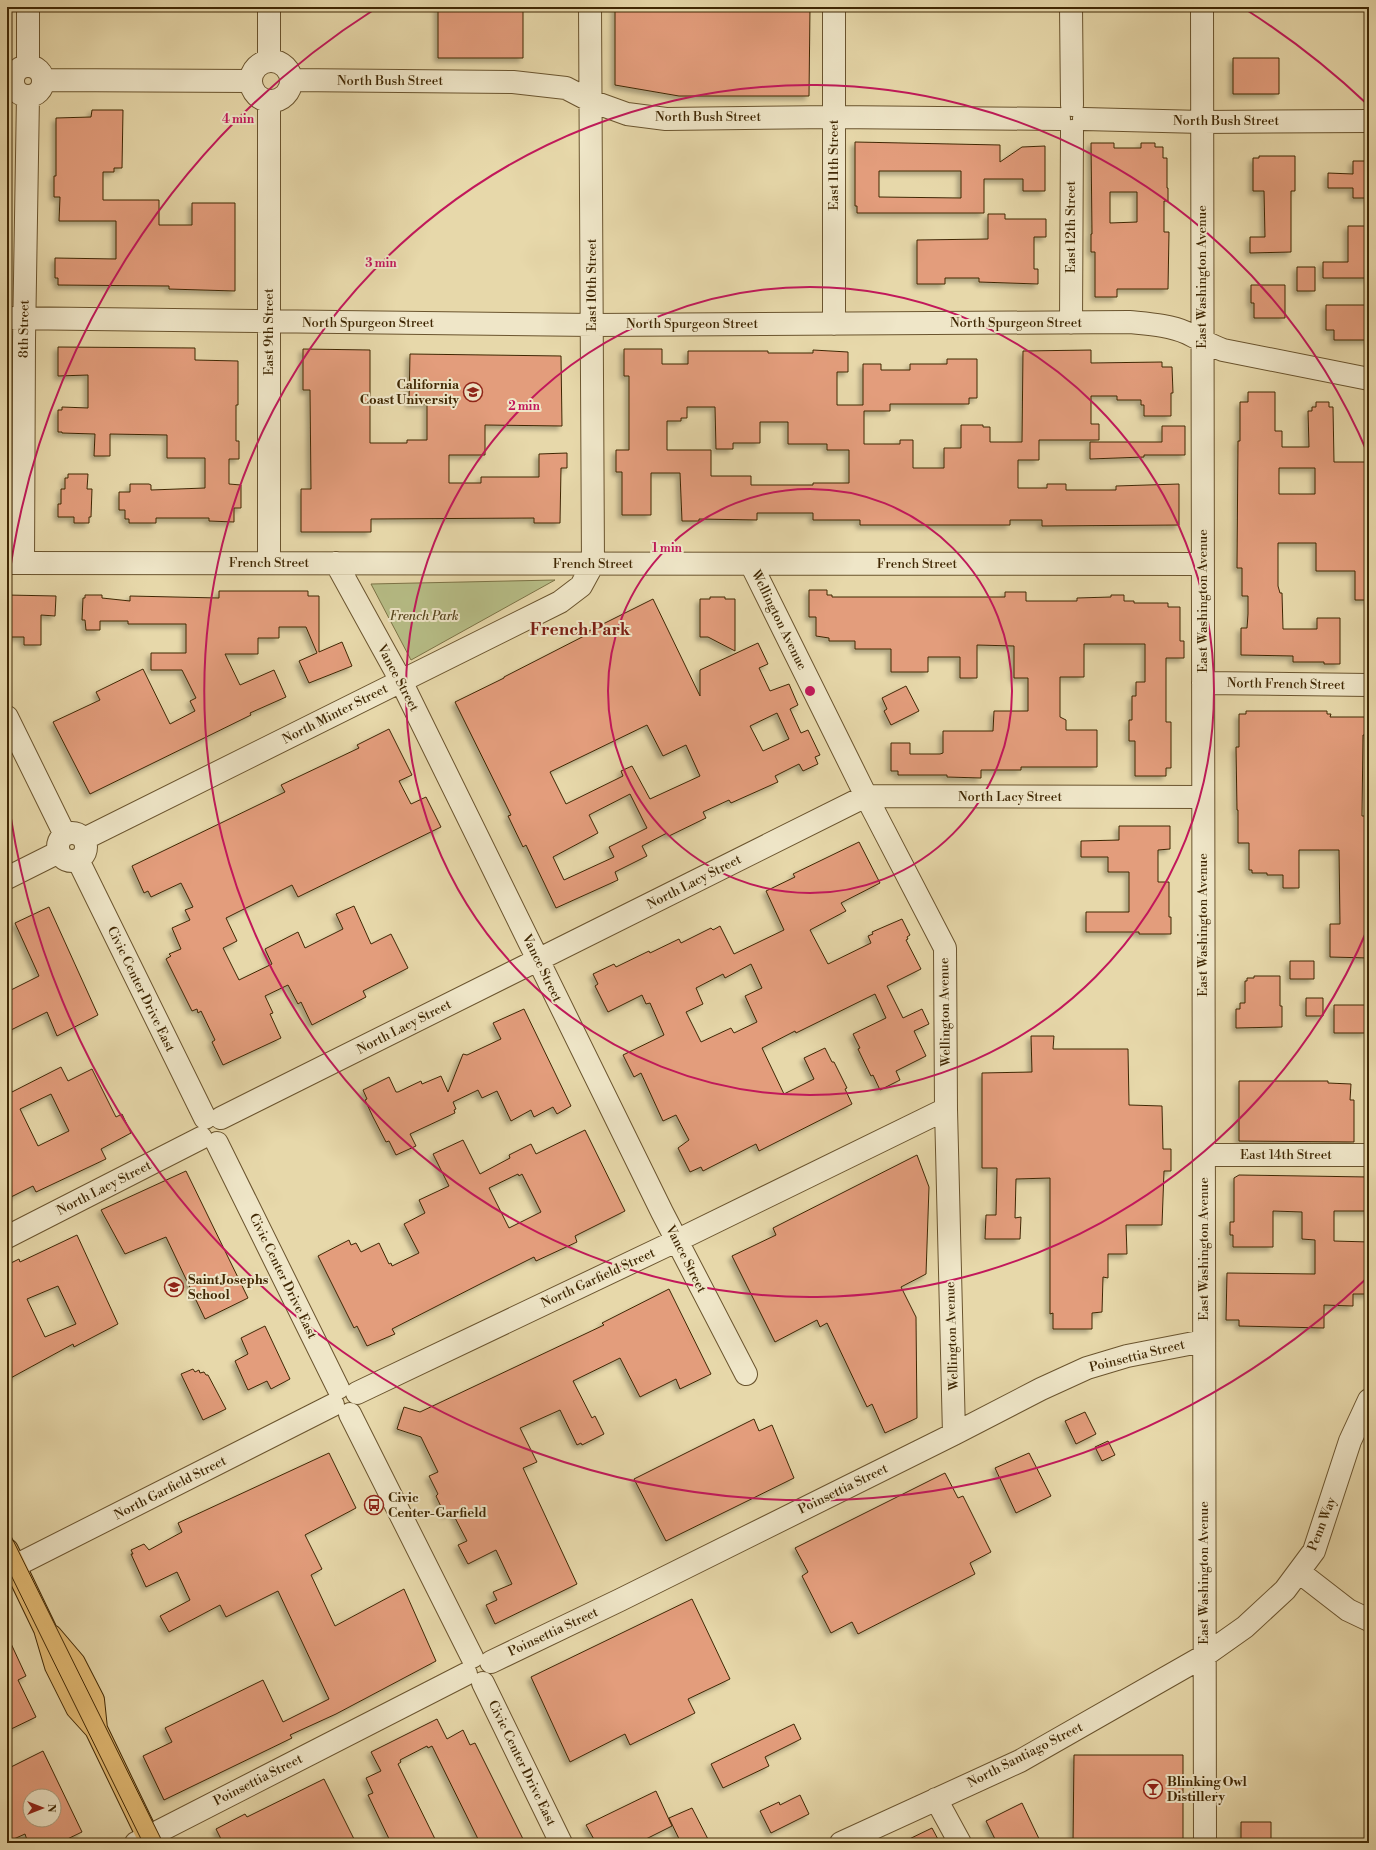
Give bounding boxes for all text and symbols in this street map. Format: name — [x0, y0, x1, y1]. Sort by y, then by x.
street label: North Bush Street — [337, 73, 443, 89]
street label: North Bush Street — [655, 109, 761, 125]
text: 4 min — [222, 112, 255, 127]
street label: North Bush Street — [1173, 113, 1279, 129]
street label: East 11th Street — [826, 119, 842, 210]
street label: East 12th Street — [1063, 180, 1079, 273]
street label: East Washington Avenue — [1194, 205, 1210, 349]
street label: East 10th Street — [584, 238, 600, 331]
text: 3 min — [365, 256, 397, 271]
street label: East 9th Street — [261, 288, 277, 376]
street label: 8th Street — [15, 299, 33, 358]
street label: North Spurgeon Street — [302, 315, 434, 331]
street label: North Spurgeon Street — [950, 315, 1082, 331]
street label: North Spurgeon Street — [626, 316, 758, 332]
place label: California Coast University — [360, 377, 460, 408]
school or university icon: California Coast University — [462, 381, 484, 403]
text: 2 min — [508, 399, 540, 414]
street label: East Washington Avenue — [1195, 529, 1211, 673]
text: 1 min — [652, 541, 683, 556]
street label: French Street — [229, 555, 310, 571]
street label: French Street — [553, 556, 634, 572]
street label: French Street — [877, 556, 958, 572]
street label: Wellington Avenue — [747, 567, 810, 673]
park label: French Park — [390, 608, 459, 624]
district label: French Park — [530, 619, 631, 641]
street label: Vance Street — [373, 641, 423, 715]
street label: North French Street — [1227, 675, 1346, 693]
street label: North Minter Street — [280, 680, 391, 748]
centre of rings — [803, 684, 817, 698]
street label: North Lacy Street — [958, 789, 1062, 805]
street label: North Lacy Street — [644, 851, 744, 913]
street label: East Washington Avenue — [1195, 853, 1211, 997]
street label: Civic Center Drive East — [104, 924, 179, 1055]
street label: Vance Street — [518, 931, 566, 1005]
street label: Wellington Avenue — [936, 957, 954, 1068]
street label: North Lacy Street — [354, 996, 454, 1058]
street label: East 14th Street — [1240, 1147, 1332, 1163]
street label: North Lacy Street — [54, 1157, 154, 1219]
street label: East Washington Avenue — [1196, 1177, 1212, 1321]
street label: Civic Center Drive East — [246, 1211, 321, 1342]
street label: Vance Street — [662, 1222, 710, 1296]
street label: North Garfield Street — [539, 1244, 658, 1311]
place label: Saint Josephs School — [188, 1272, 269, 1303]
school or university icon: Saint Josephs School — [163, 1276, 185, 1298]
street label: Wellington Avenue — [942, 1281, 962, 1392]
street label: Poinsettia Street — [1088, 1336, 1187, 1376]
street label: North Garfield Street — [111, 1453, 229, 1523]
street label: Poinsettia Street — [796, 1460, 891, 1518]
place label: Civic Center-Garfield — [388, 1490, 487, 1521]
bus stop icon: Civic Center-Garfield — [363, 1494, 385, 1516]
street label: Penn Way — [1304, 1494, 1340, 1553]
street label: East Washington Avenue — [1196, 1501, 1212, 1645]
street label: Poinsettia Street — [505, 1604, 601, 1660]
street label: Civic Center Drive East — [485, 1698, 560, 1829]
street label: North Santiago Street — [965, 1719, 1086, 1791]
street label: Poinsettia Street — [211, 1751, 305, 1809]
place label: Blinking Owl Distillery — [1167, 1774, 1247, 1805]
bar icon: Blinking Owl Distillery — [1142, 1778, 1164, 1800]
north arrow — [22, 1788, 62, 1828]
text: N — [44, 1804, 58, 1813]

